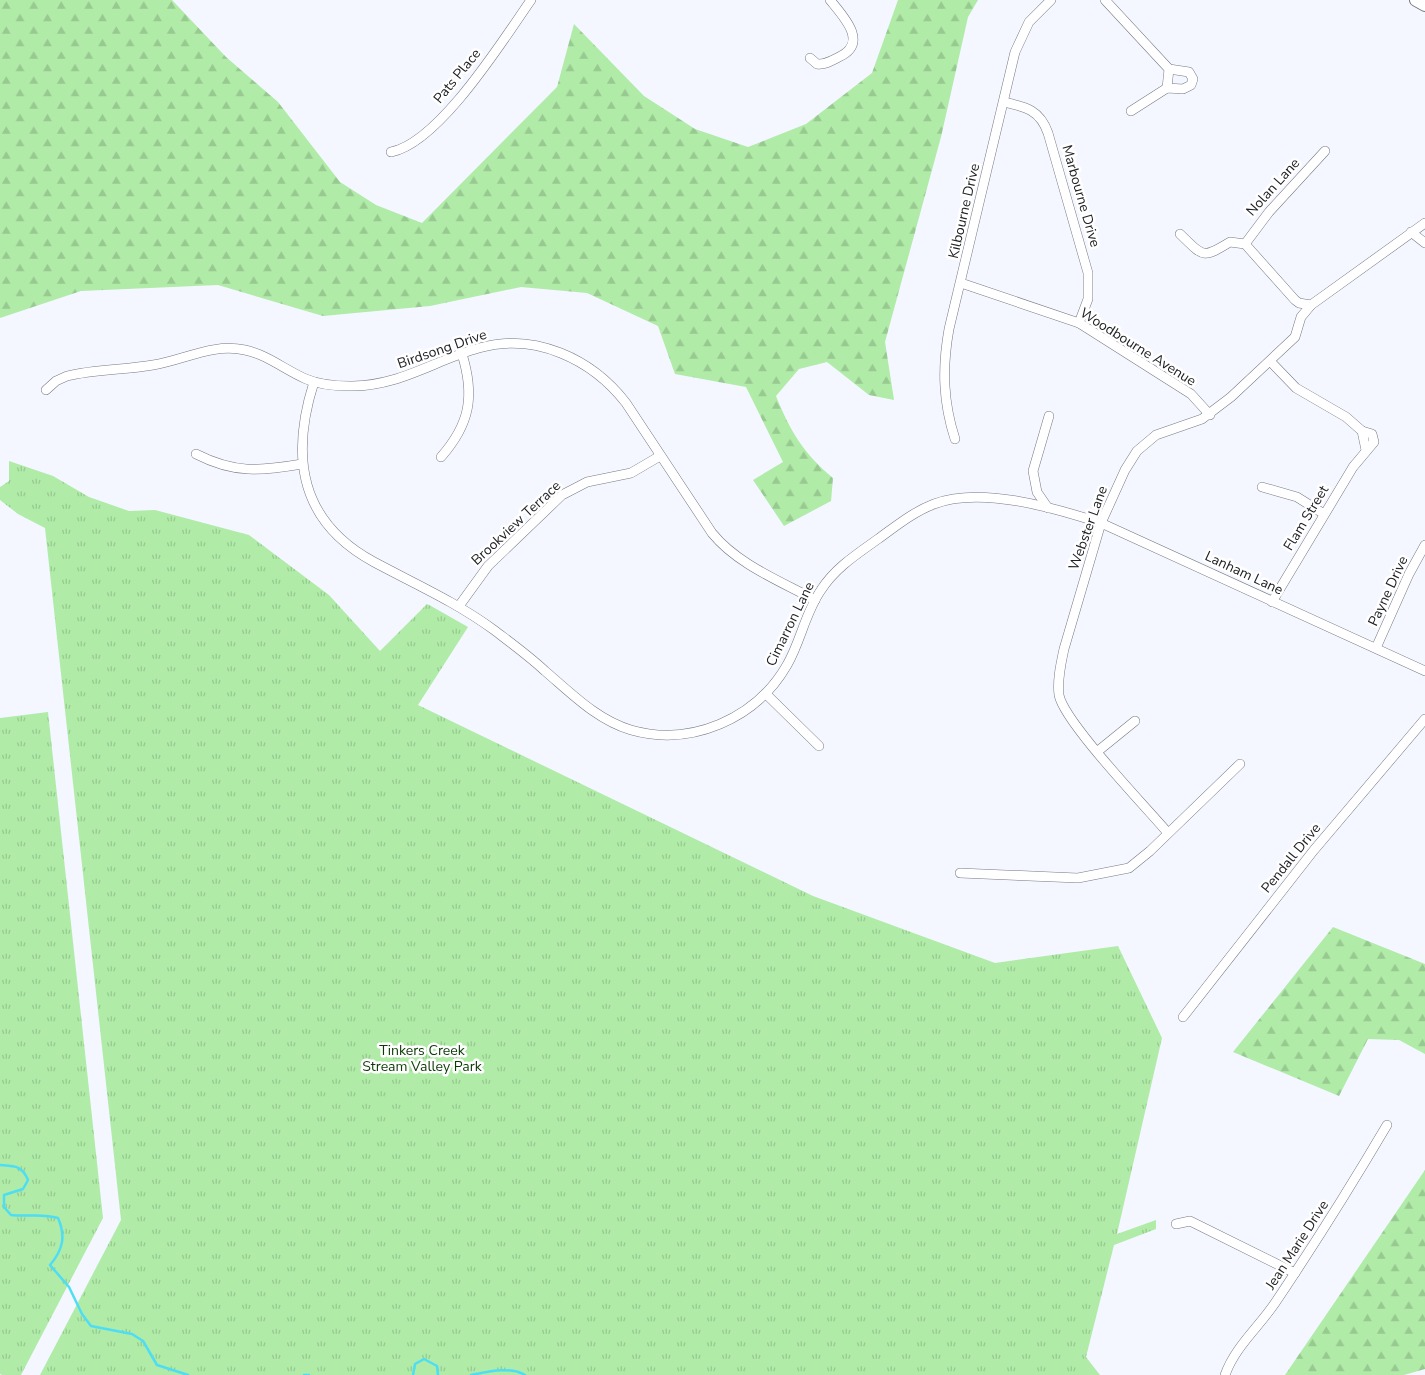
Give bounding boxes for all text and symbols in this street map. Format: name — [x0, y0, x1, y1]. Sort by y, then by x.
street label: Pats Place — [429, 45, 485, 107]
street label: Marbourne Drive — [1057, 143, 1105, 249]
street label: Nolan Lane — [1242, 154, 1304, 220]
street label: Kilbourne Drive — [944, 162, 984, 260]
street label: Woodbourne Avenue — [1076, 303, 1200, 391]
street label: Birdsong Drive — [395, 325, 489, 373]
street label: Brookview Terrace — [467, 477, 565, 569]
street label: Flam Street — [1279, 482, 1333, 554]
street label: Webster Lane — [1064, 483, 1112, 573]
street label: Lanham Lane — [1202, 547, 1286, 599]
street label: Payne Drive — [1363, 553, 1413, 629]
street label: Cimarron Lane — [761, 579, 819, 669]
street label: Pendall Drive — [1257, 819, 1325, 897]
park label: Tinkers Creek Stream Valley Park — [362, 1041, 483, 1076]
street label: Jean Marie Drive — [1260, 1197, 1333, 1294]

